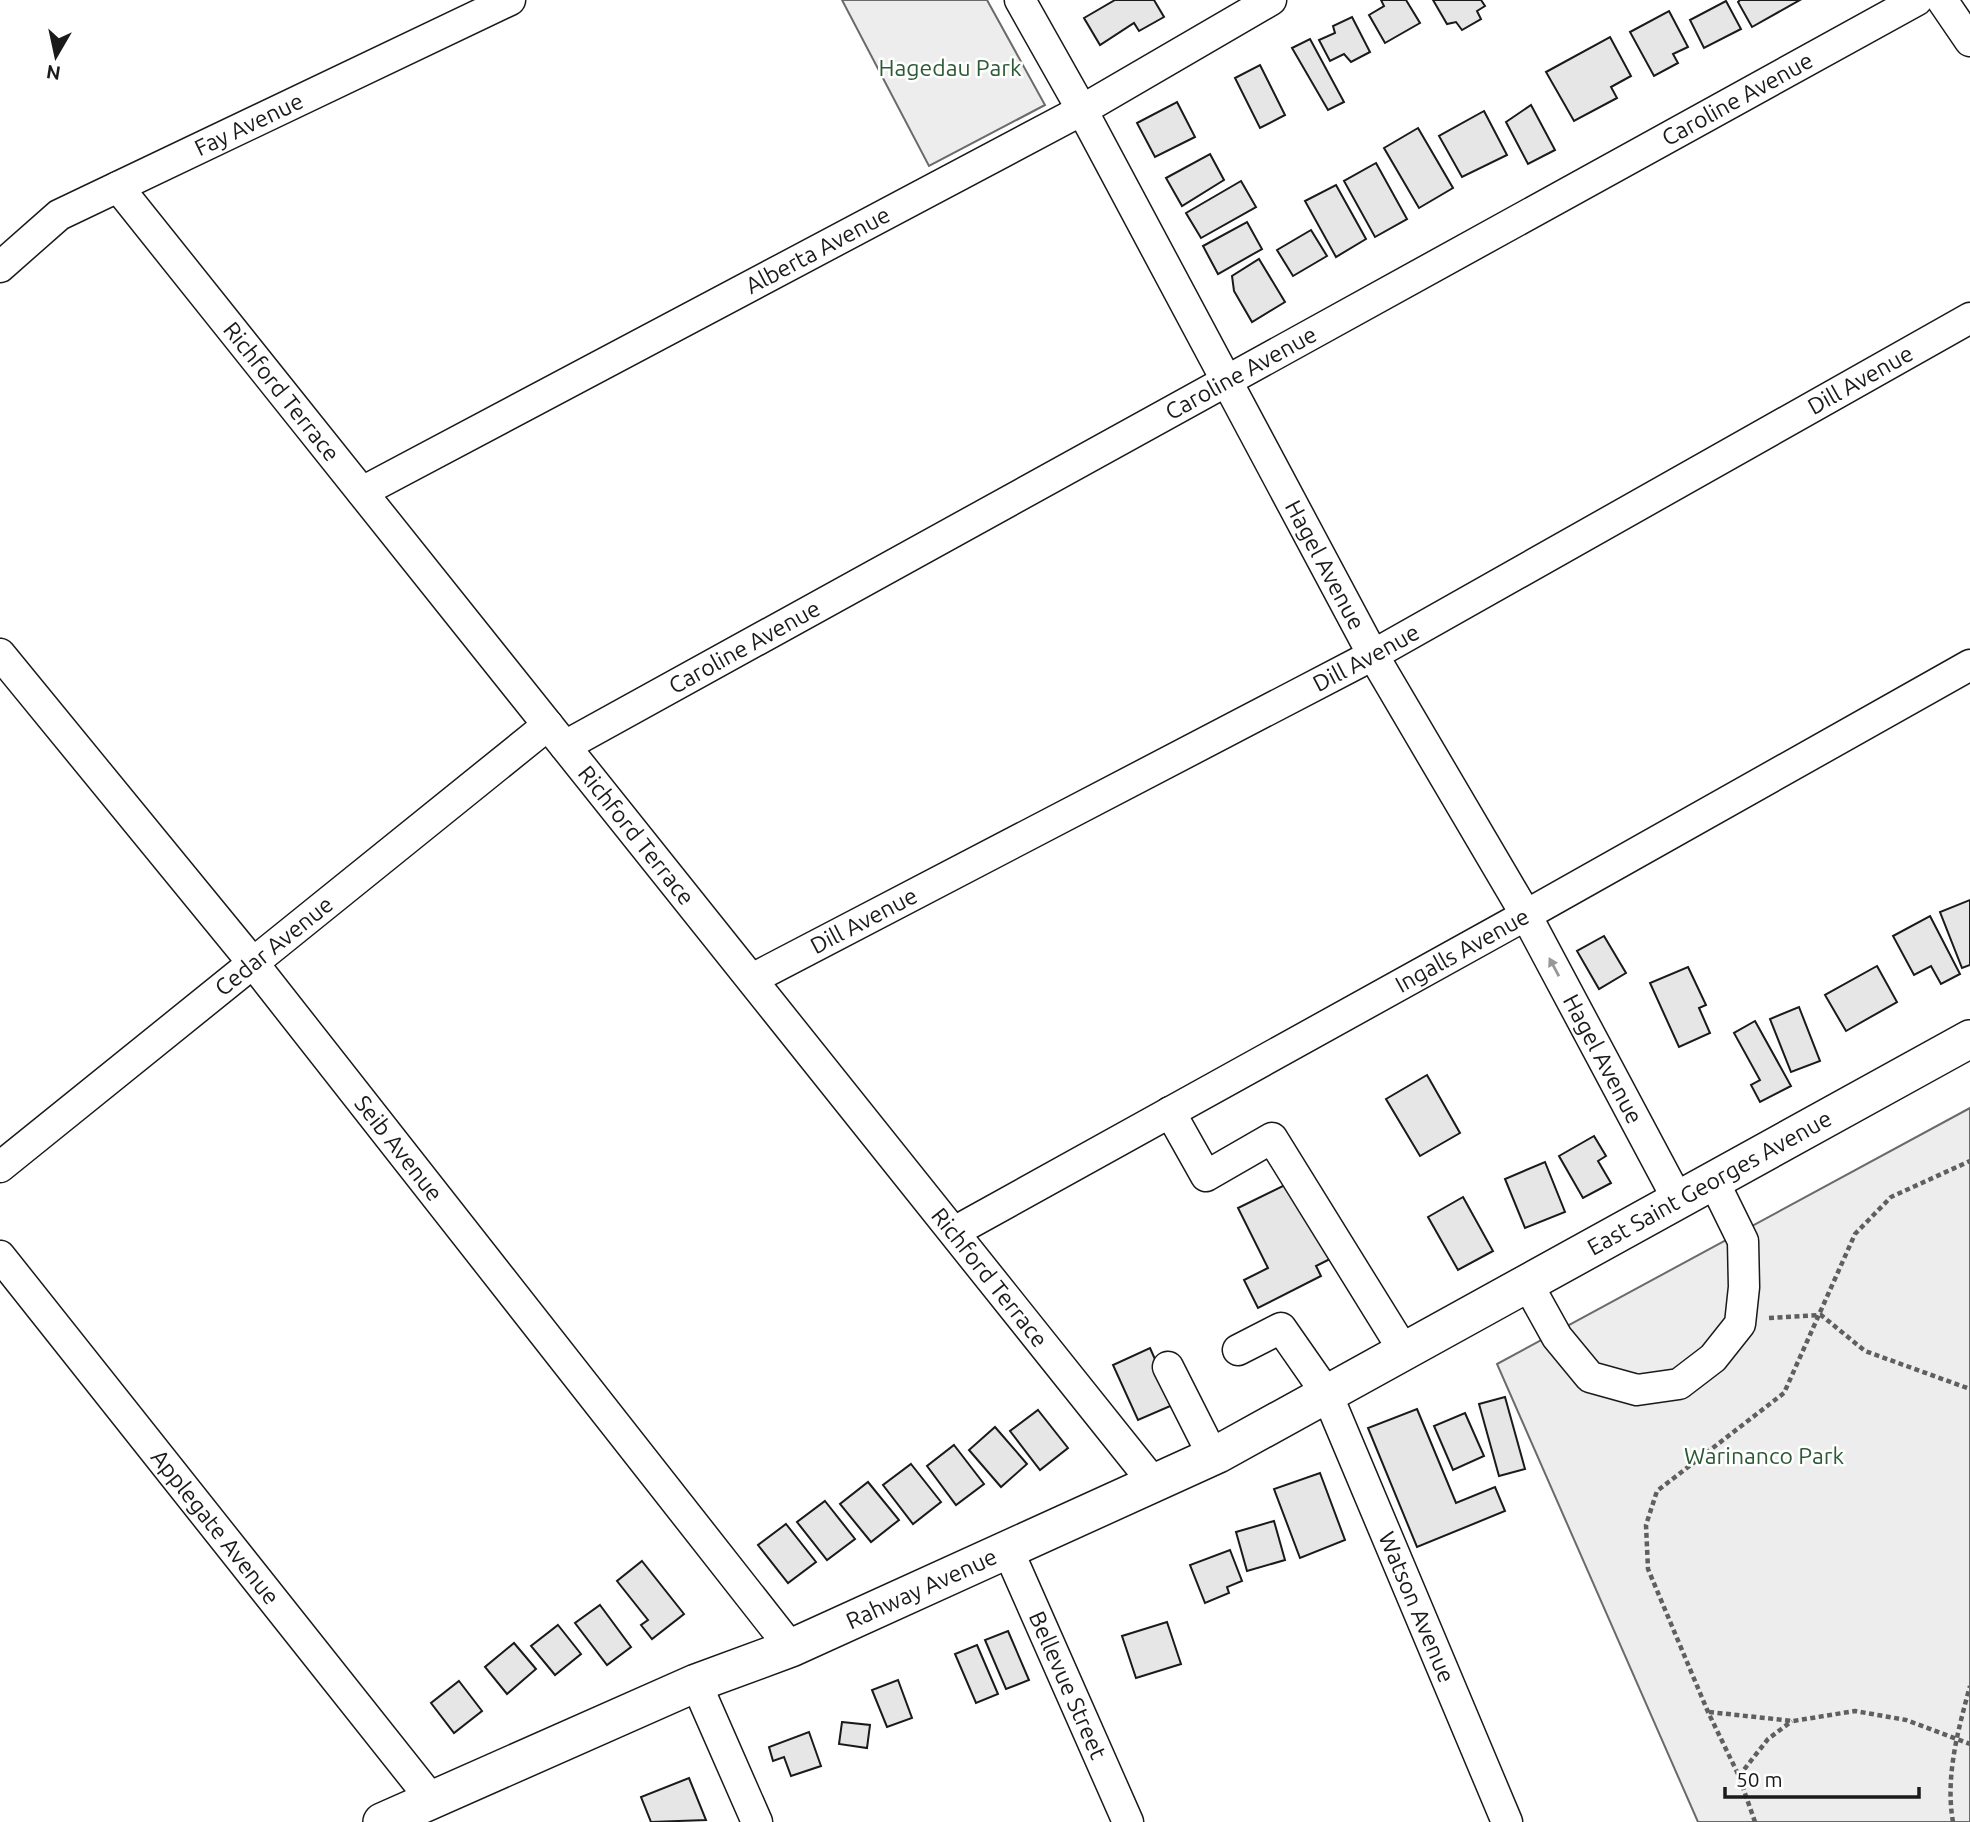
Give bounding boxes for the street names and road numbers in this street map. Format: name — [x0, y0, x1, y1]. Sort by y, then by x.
street label: Caroline Avenue — [1657, 47, 1817, 150]
street label: Fay Avenue — [191, 88, 307, 160]
street label: Alberta Avenue — [741, 201, 894, 298]
street label: Richford Terrace — [219, 317, 345, 466]
street label: Caroline Avenue — [1161, 321, 1320, 424]
street label: Dill Avenue — [1803, 340, 1917, 419]
street label: Hagel Avenue — [1281, 496, 1370, 634]
street label: Caroline Avenue — [664, 595, 824, 698]
street label: Dill Avenue — [1309, 619, 1423, 696]
street label: Richford Terrace — [574, 761, 700, 909]
street label: Dill Avenue — [806, 882, 921, 958]
street label: Cedar Avenue — [210, 891, 337, 1000]
street label: Ingalls Avenue — [1391, 903, 1533, 997]
street label: Hagel Avenue — [1559, 990, 1648, 1128]
street label: Seib Avenue — [350, 1090, 448, 1206]
street label: East Saint Georges Avenue — [1583, 1105, 1836, 1260]
street label: Richford Terrace — [927, 1203, 1053, 1352]
street label: Applegate Avenue — [147, 1444, 284, 1609]
street label: Watson Avenue — [1374, 1528, 1460, 1686]
street label: Rahway Avenue — [842, 1543, 1001, 1633]
street label: Bellevue Street — [1025, 1607, 1112, 1763]

